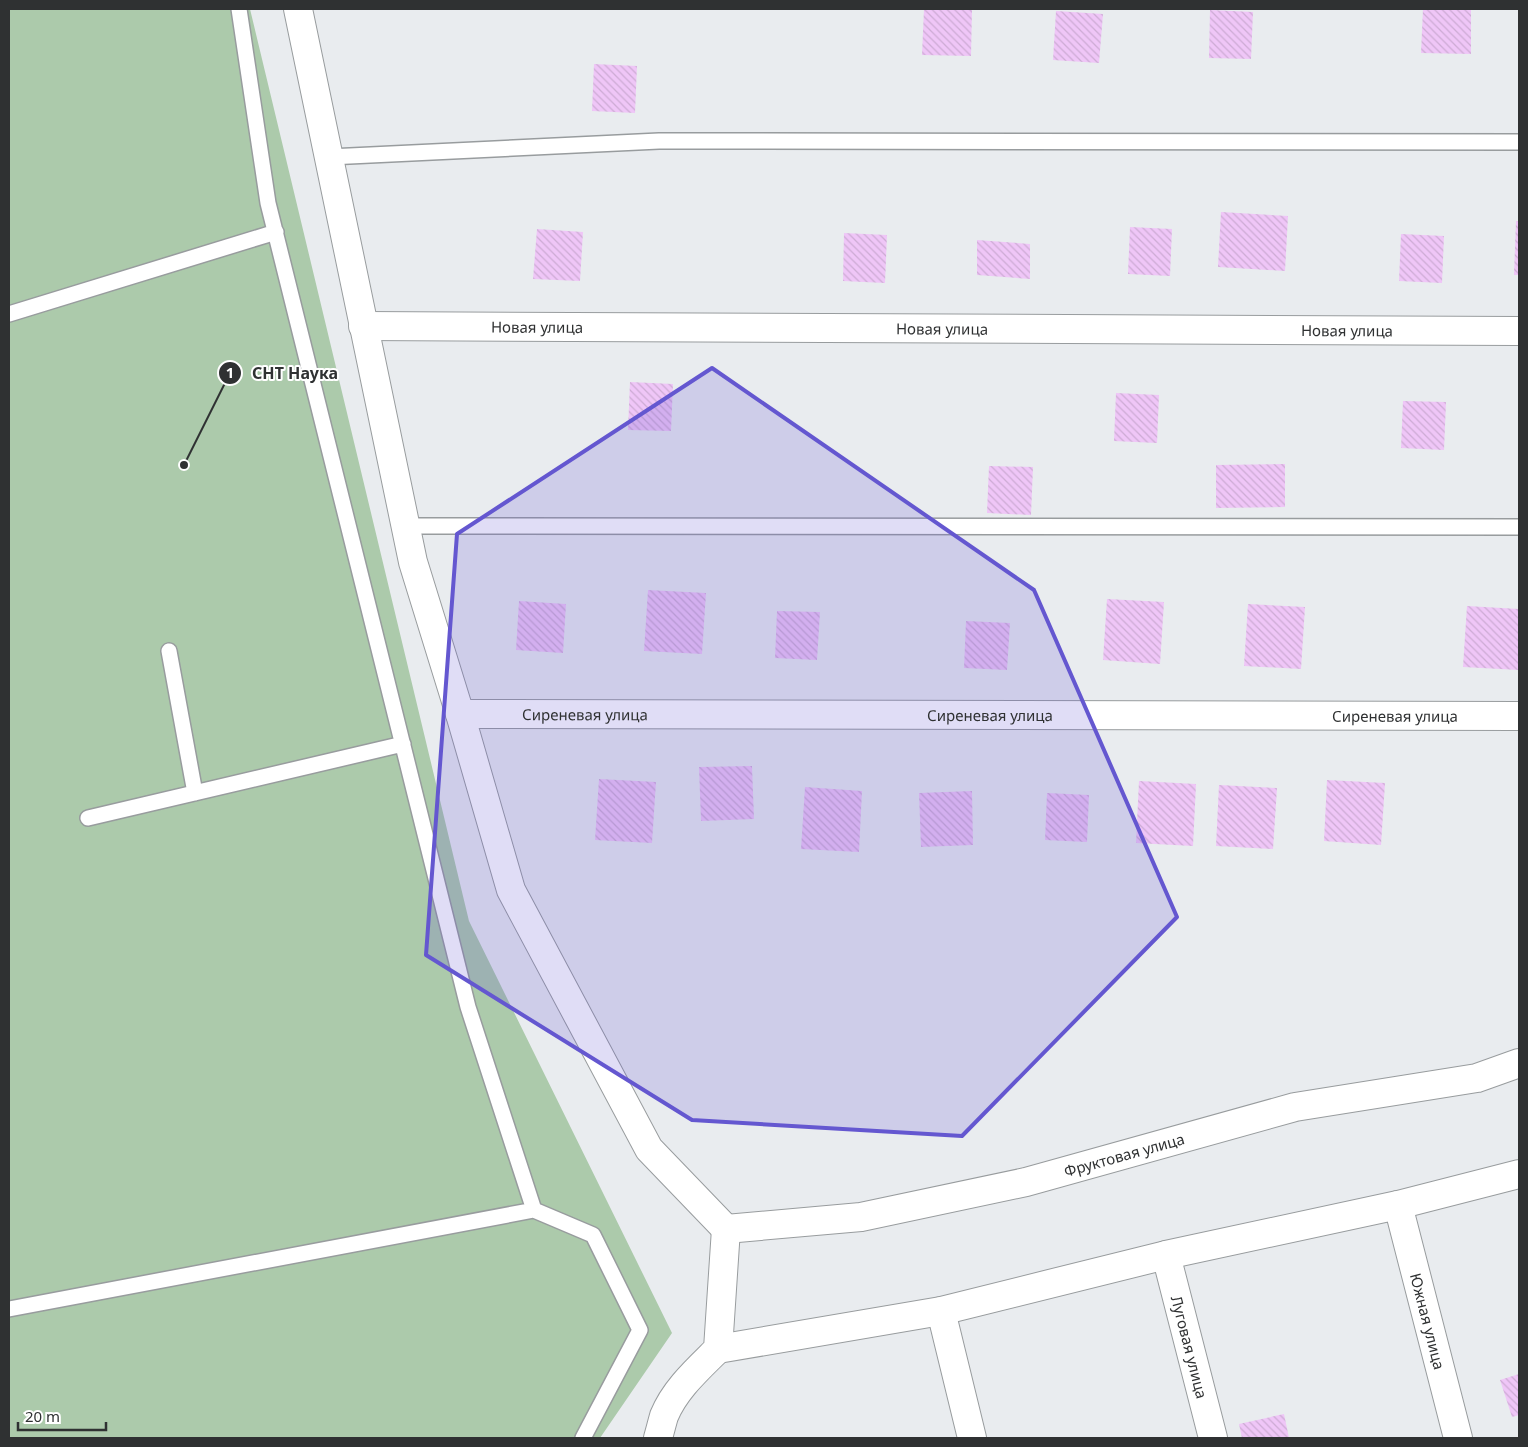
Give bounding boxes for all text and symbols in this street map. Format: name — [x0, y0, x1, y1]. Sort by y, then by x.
street label: Новая улица — [491, 317, 583, 337]
street label: Новая улица — [896, 318, 988, 339]
street label: Новая улица — [1301, 320, 1393, 340]
callout: СНТ Наука — [217, 358, 348, 389]
text: 1 — [226, 362, 234, 382]
text: СНТ Наука — [252, 362, 338, 384]
street label: Сиреневая улица — [522, 704, 648, 724]
street label: Сиреневая улица — [927, 705, 1053, 725]
street label: Сиреневая улица — [1332, 706, 1458, 726]
street label: Фруктовая улица — [1062, 1128, 1187, 1181]
street label: Южная улица — [1406, 1271, 1450, 1372]
street label: Луговая улица — [1167, 1293, 1212, 1401]
scale bar — [18, 1400, 105, 1432]
text: 20 m — [25, 1406, 60, 1426]

